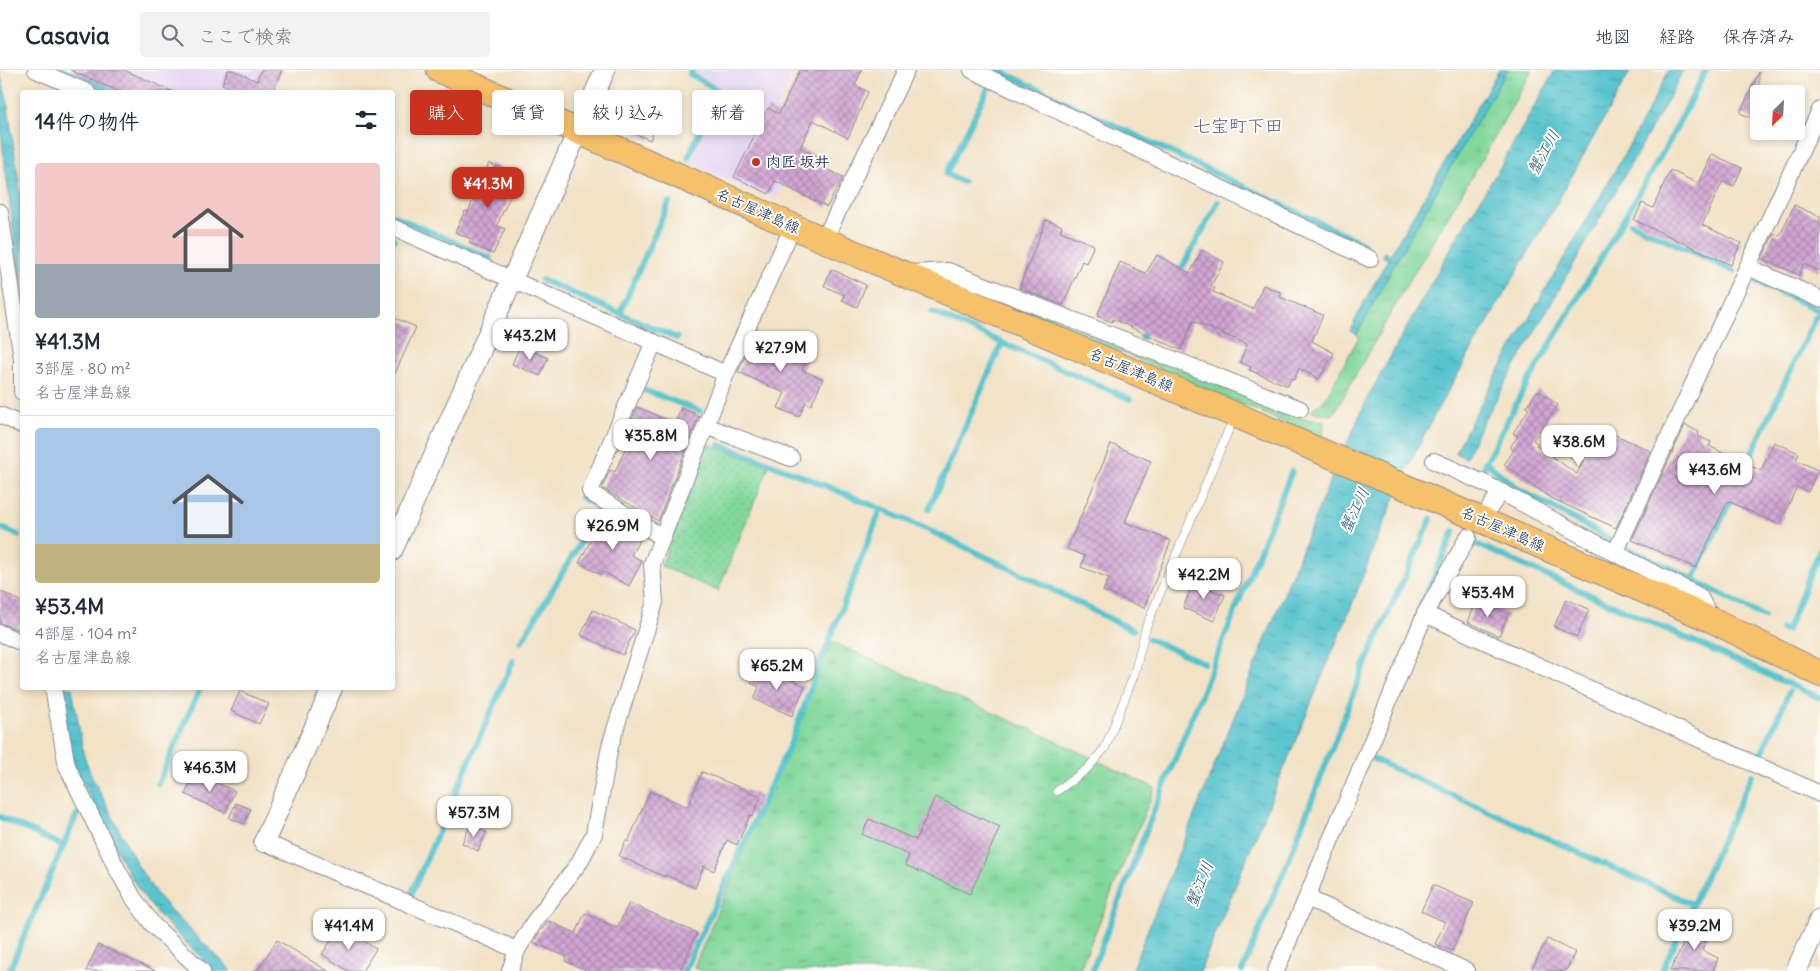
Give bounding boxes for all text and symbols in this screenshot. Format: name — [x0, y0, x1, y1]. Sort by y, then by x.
search box — [140, 12, 490, 57]
text: Casavia — [25, 20, 110, 50]
icon: search — [158, 21, 186, 49]
text: ここで検索 — [198, 24, 293, 48]
text: 地図 — [1595, 25, 1631, 48]
text: 経路 — [1659, 25, 1695, 48]
text: 保存済み — [1723, 25, 1795, 48]
north arrow — [1750, 85, 1805, 140]
map controls — [1750, 85, 1805, 140]
chip: 購入 — [410, 90, 482, 135]
chip: 賃貸 — [492, 90, 564, 135]
chip: 絞り込み — [574, 90, 682, 135]
chip: 新着 — [692, 90, 764, 135]
icon: filters — [352, 106, 380, 134]
text: 14件の物件 — [35, 108, 139, 135]
district label: 七宝町下田 — [1193, 114, 1283, 137]
water label: 蟹江川 — [1523, 126, 1563, 178]
place label: 肉匠 坂井 — [766, 152, 830, 171]
marker: 肉匠 坂井 — [750, 156, 762, 168]
pin: ¥41.3M — [447, 166, 529, 209]
text: ¥41.3M — [463, 173, 513, 193]
street label: 名古屋津島線 — [713, 184, 803, 238]
icon: home — [163, 195, 253, 285]
pin: ¥43.2M — [489, 318, 571, 361]
text: ¥43.2M — [504, 325, 556, 345]
text: ¥41.3M — [35, 328, 101, 355]
pin: ¥27.9M — [740, 330, 822, 373]
text: ¥27.9M — [755, 337, 807, 357]
street label: 名古屋津島線 — [1086, 343, 1176, 396]
text: 3部屋 · 80 m² — [35, 358, 131, 378]
text: 名古屋津島線 — [35, 382, 131, 402]
pin: ¥35.8M — [610, 418, 692, 461]
pin: ¥38.6M — [1538, 424, 1620, 467]
text: ¥35.8M — [624, 425, 678, 445]
text: ¥38.6M — [1552, 431, 1606, 451]
pin: ¥43.6M — [1674, 452, 1756, 495]
text: ¥43.6M — [1688, 459, 1742, 479]
icon: home — [163, 461, 253, 551]
water label: 蟹江川 — [1335, 484, 1373, 536]
street label: 名古屋津島線 — [1458, 502, 1548, 556]
pin: ¥26.9M — [572, 508, 654, 551]
text: ¥26.9M — [587, 515, 639, 535]
pin: ¥42.2M — [1163, 558, 1245, 600]
text: ¥42.2M — [1178, 564, 1230, 584]
pin: ¥53.4M — [1447, 576, 1529, 618]
text: ¥53.4M — [1462, 582, 1514, 602]
text: ¥53.4M — [35, 593, 104, 620]
text: 4部屋 · 104 m² — [35, 623, 137, 643]
text: 名古屋津島線 — [35, 647, 131, 667]
pin: ¥65.2M — [736, 648, 818, 691]
text: ¥65.2M — [751, 655, 803, 675]
pin: ¥46.3M — [169, 750, 251, 793]
text: ¥46.3M — [183, 757, 237, 777]
pin: ¥57.3M — [433, 796, 515, 838]
text: ¥57.3M — [448, 802, 500, 822]
water label: 蟹江川 — [1181, 858, 1217, 910]
pin: ¥41.4M — [308, 908, 390, 951]
pin: ¥39.2M — [1654, 908, 1736, 951]
text: ¥41.4M — [324, 915, 374, 935]
text: ¥39.2M — [1669, 915, 1721, 935]

